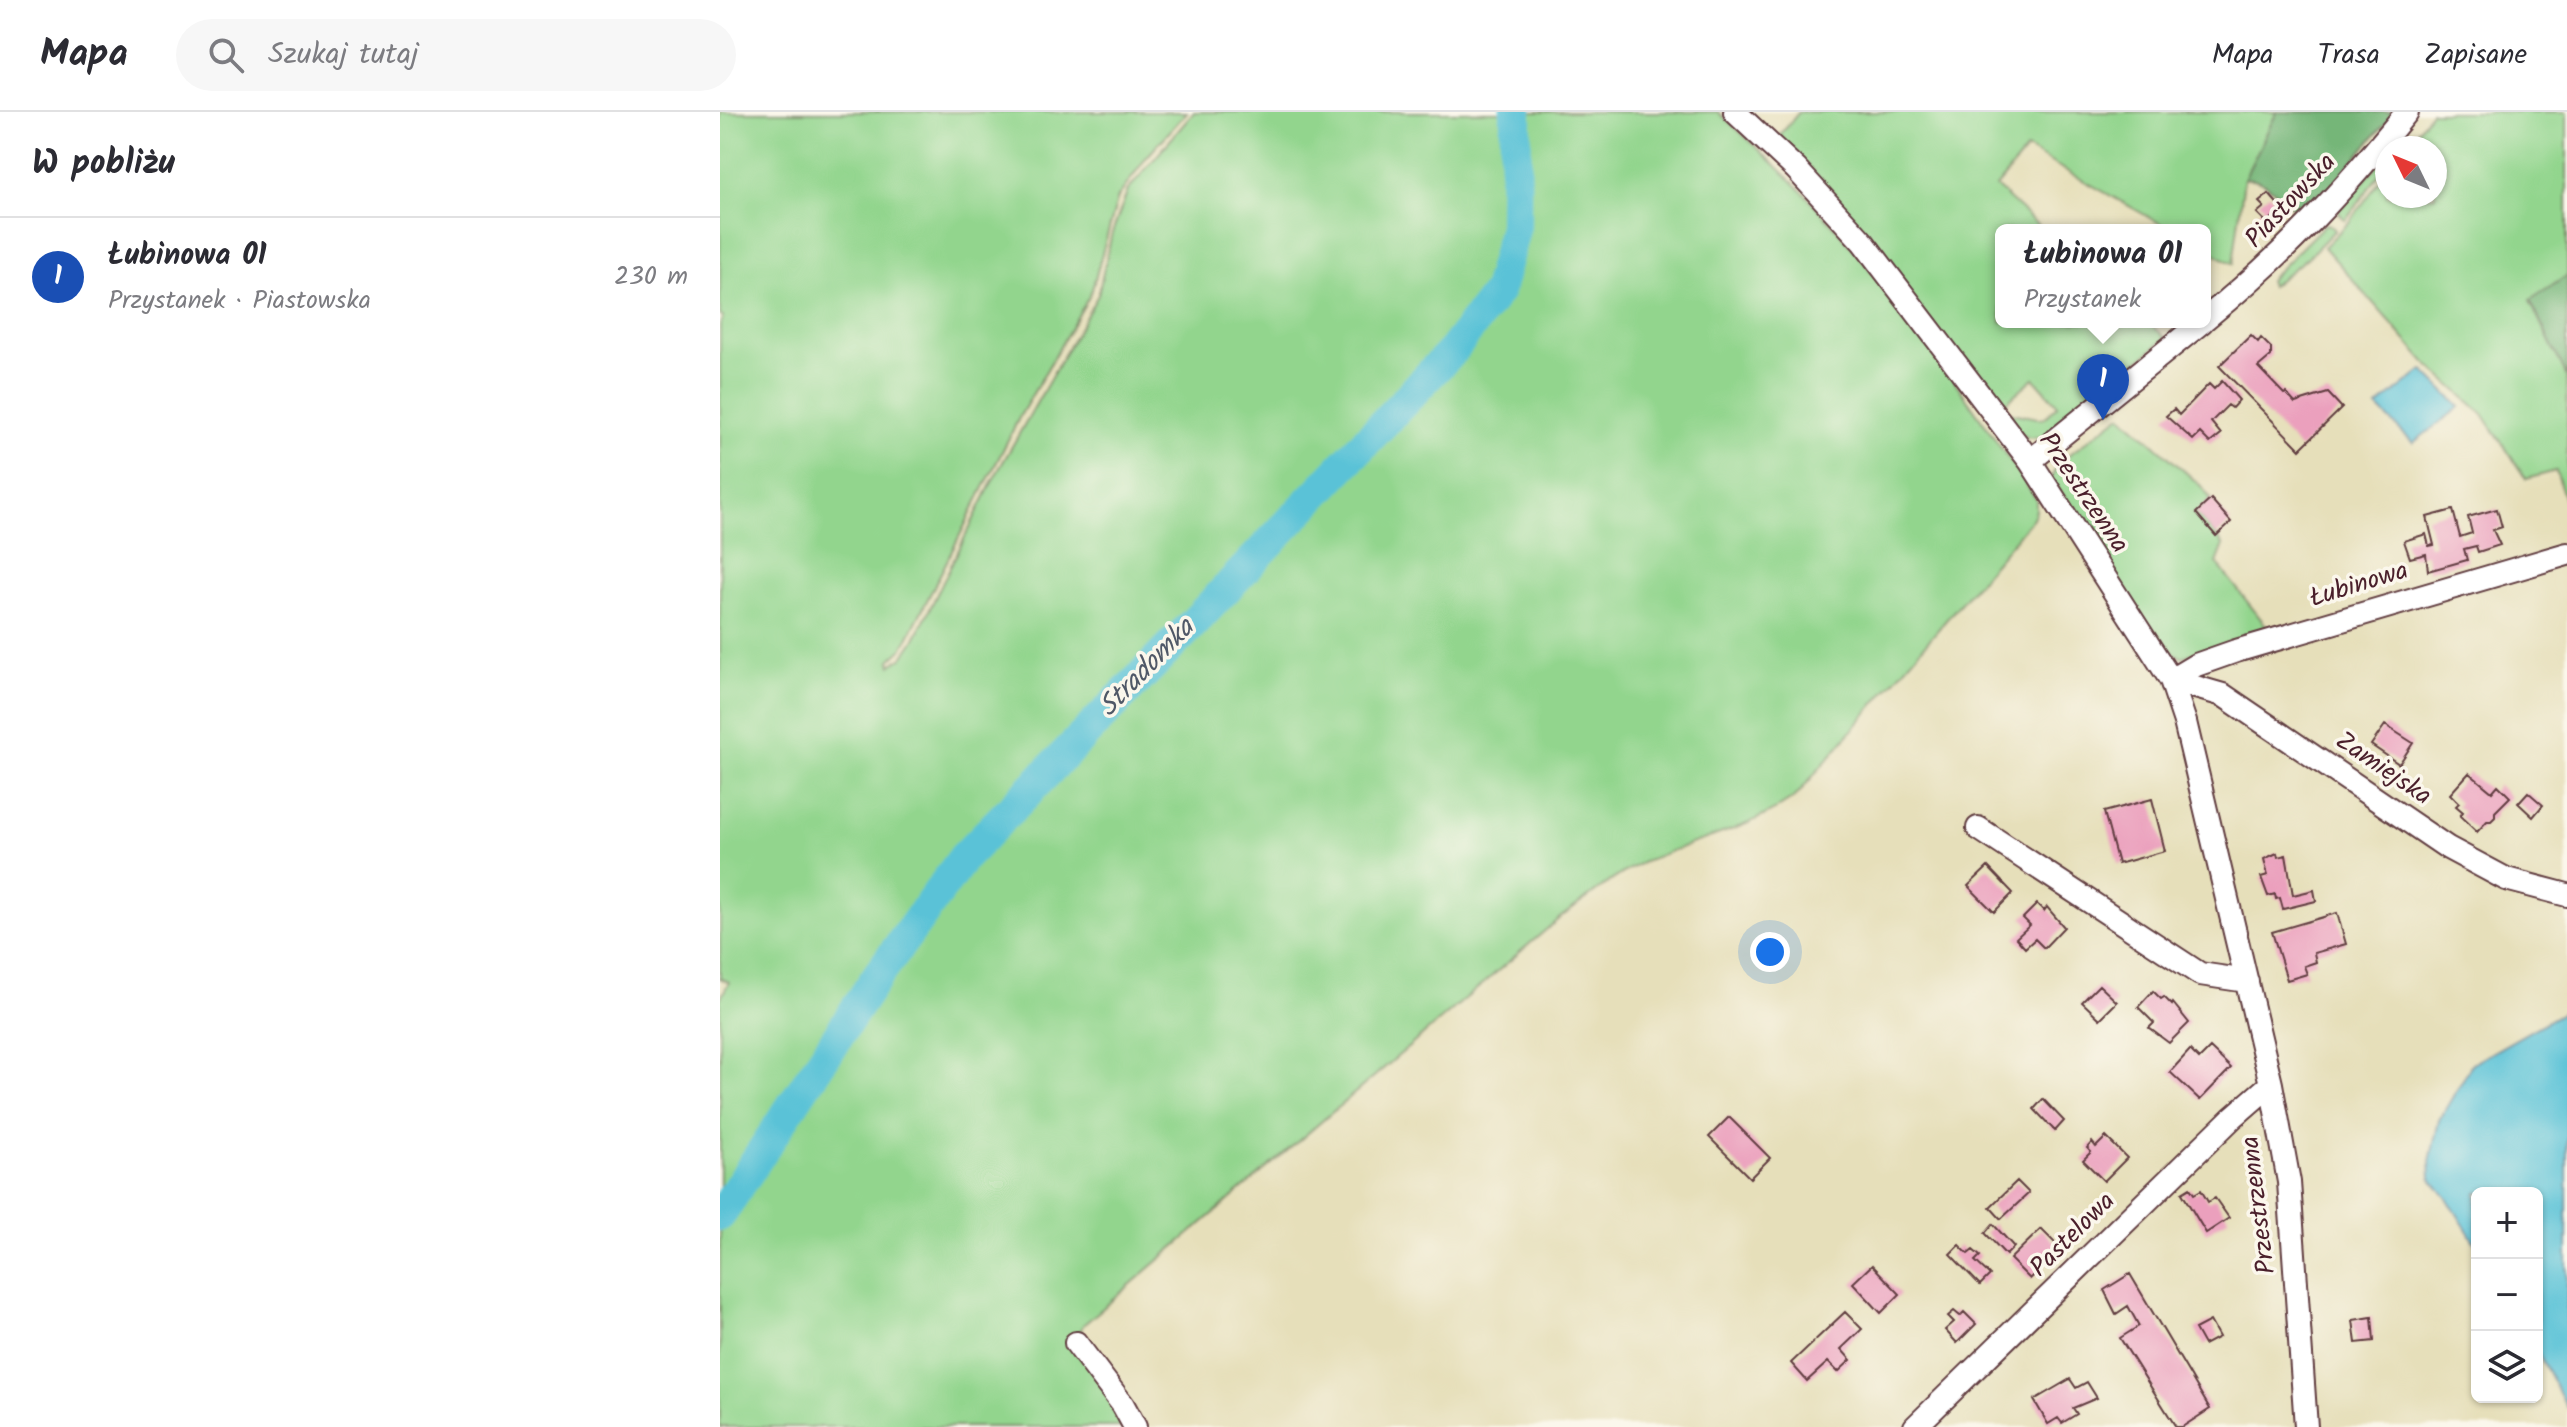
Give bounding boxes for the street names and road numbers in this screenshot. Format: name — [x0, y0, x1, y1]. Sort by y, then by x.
street label: Piastowska — [2235, 143, 2347, 259]
street label: Przestrzenna — [2027, 424, 2139, 562]
street label: Łubinowa — [2305, 550, 2413, 620]
street label: Zamiejska — [2326, 721, 2440, 817]
street label: Przestrzenna — [2230, 1134, 2288, 1276]
street label: Pastelowa — [2020, 1182, 2126, 1288]

